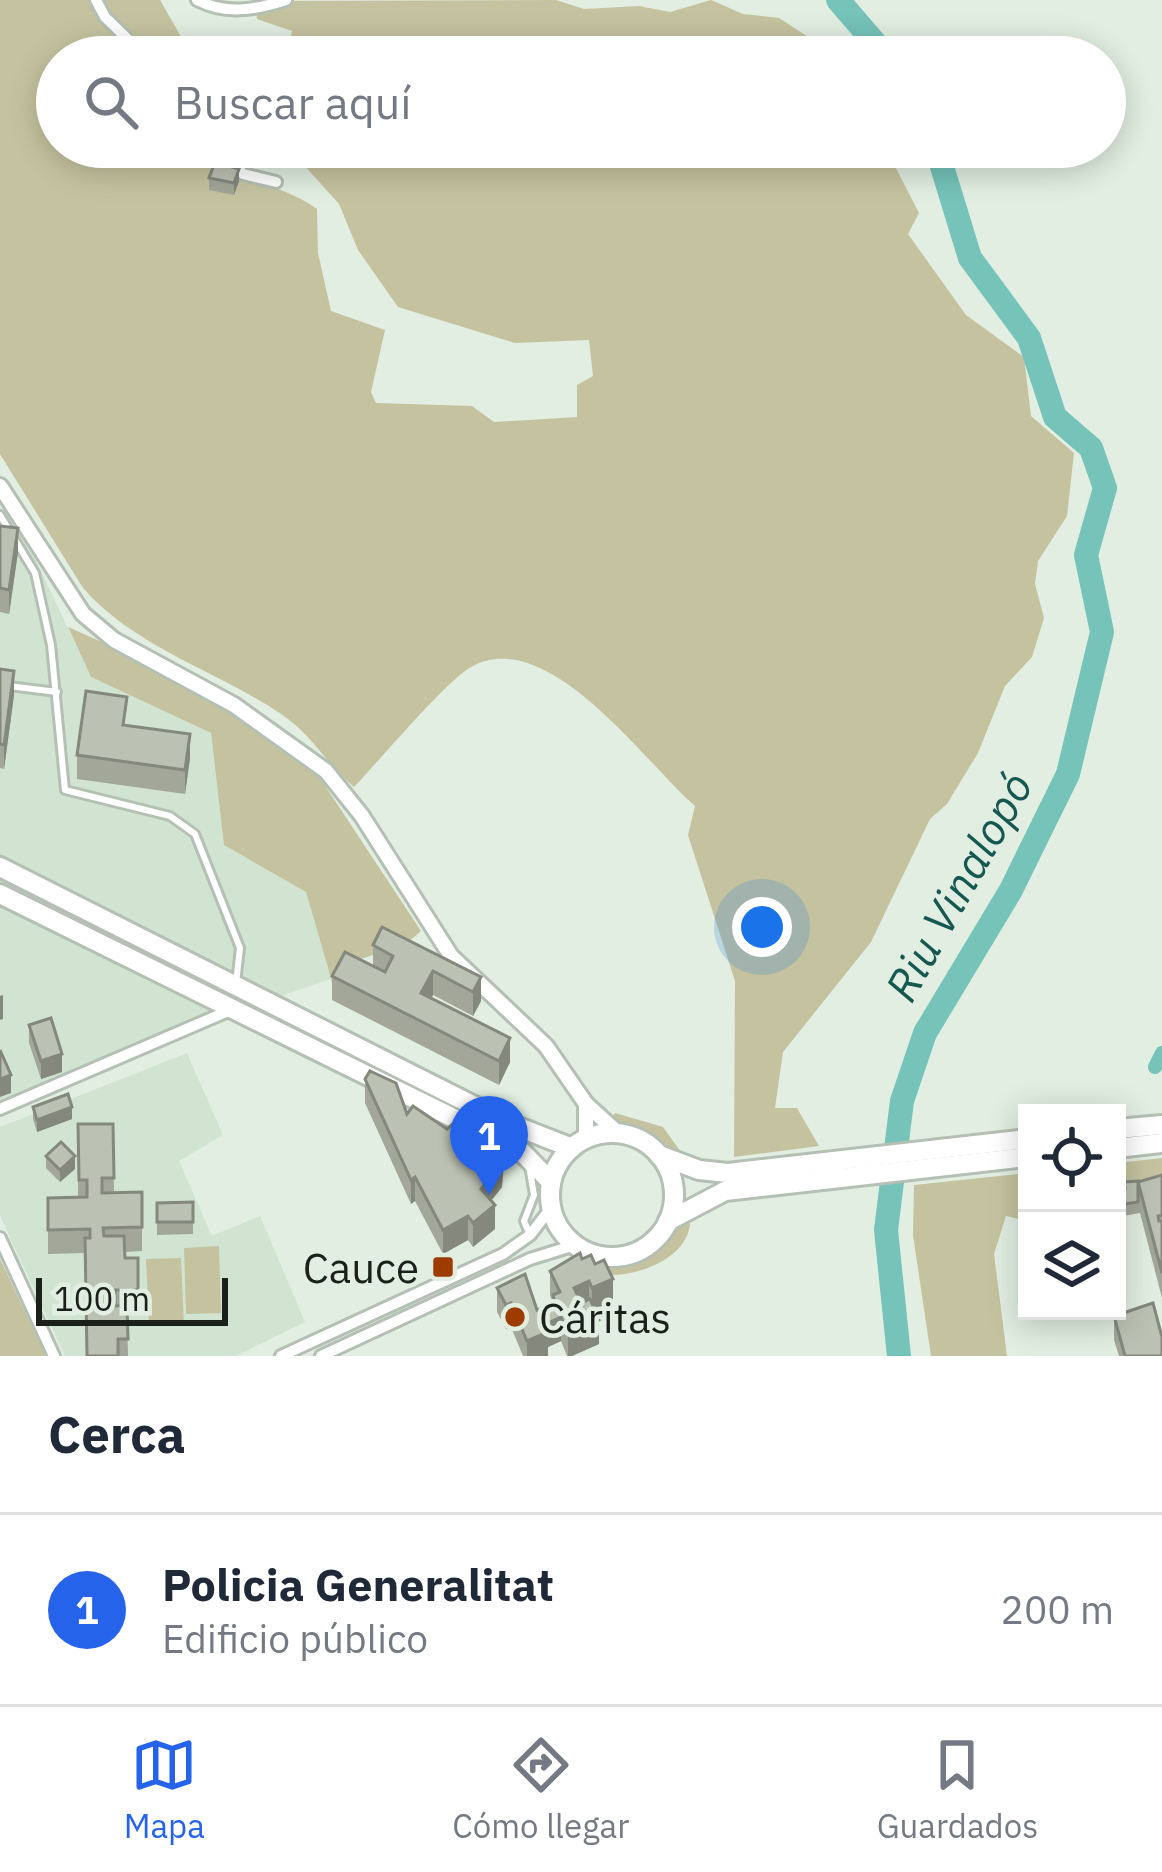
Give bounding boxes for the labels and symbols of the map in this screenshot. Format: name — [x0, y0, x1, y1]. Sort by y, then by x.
water label: Riu Vinalopó — [871, 761, 1045, 1011]
your location — [732, 897, 792, 957]
pin: 1 — [450, 1096, 528, 1195]
place label: Cauce — [303, 1240, 419, 1295]
marker: Cauce — [430, 1254, 456, 1280]
scale bar — [36, 1272, 228, 1325]
place label: Cáritas — [539, 1290, 671, 1345]
marker: Cáritas — [502, 1304, 528, 1330]

